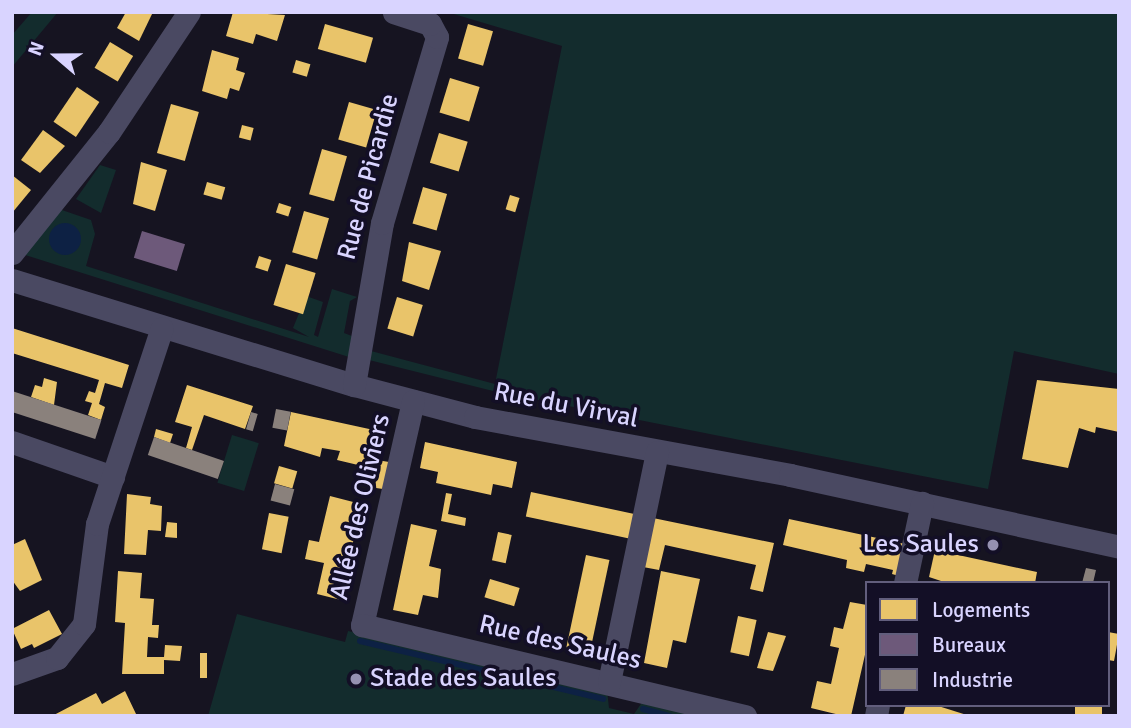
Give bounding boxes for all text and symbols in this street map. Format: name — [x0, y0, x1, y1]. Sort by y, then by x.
north arrow — [21, 21, 91, 91]
text: N — [23, 39, 50, 59]
street label: Rue de Picardie — [332, 90, 406, 264]
street label: Rue du Virval — [491, 377, 641, 435]
street label: Allée des Oliviers — [324, 411, 398, 603]
place label: Les Saules — [862, 529, 979, 561]
marker: Les Saules — [985, 537, 1001, 553]
legend — [865, 581, 1110, 707]
text: Logements — [932, 597, 1030, 623]
street label: Rue des Saules — [476, 609, 644, 677]
text: Bureaux — [932, 632, 1006, 658]
place label: Stade des Saules — [370, 663, 557, 695]
text: Industrie — [932, 667, 1013, 693]
marker: Stade des Saules — [348, 671, 364, 687]

